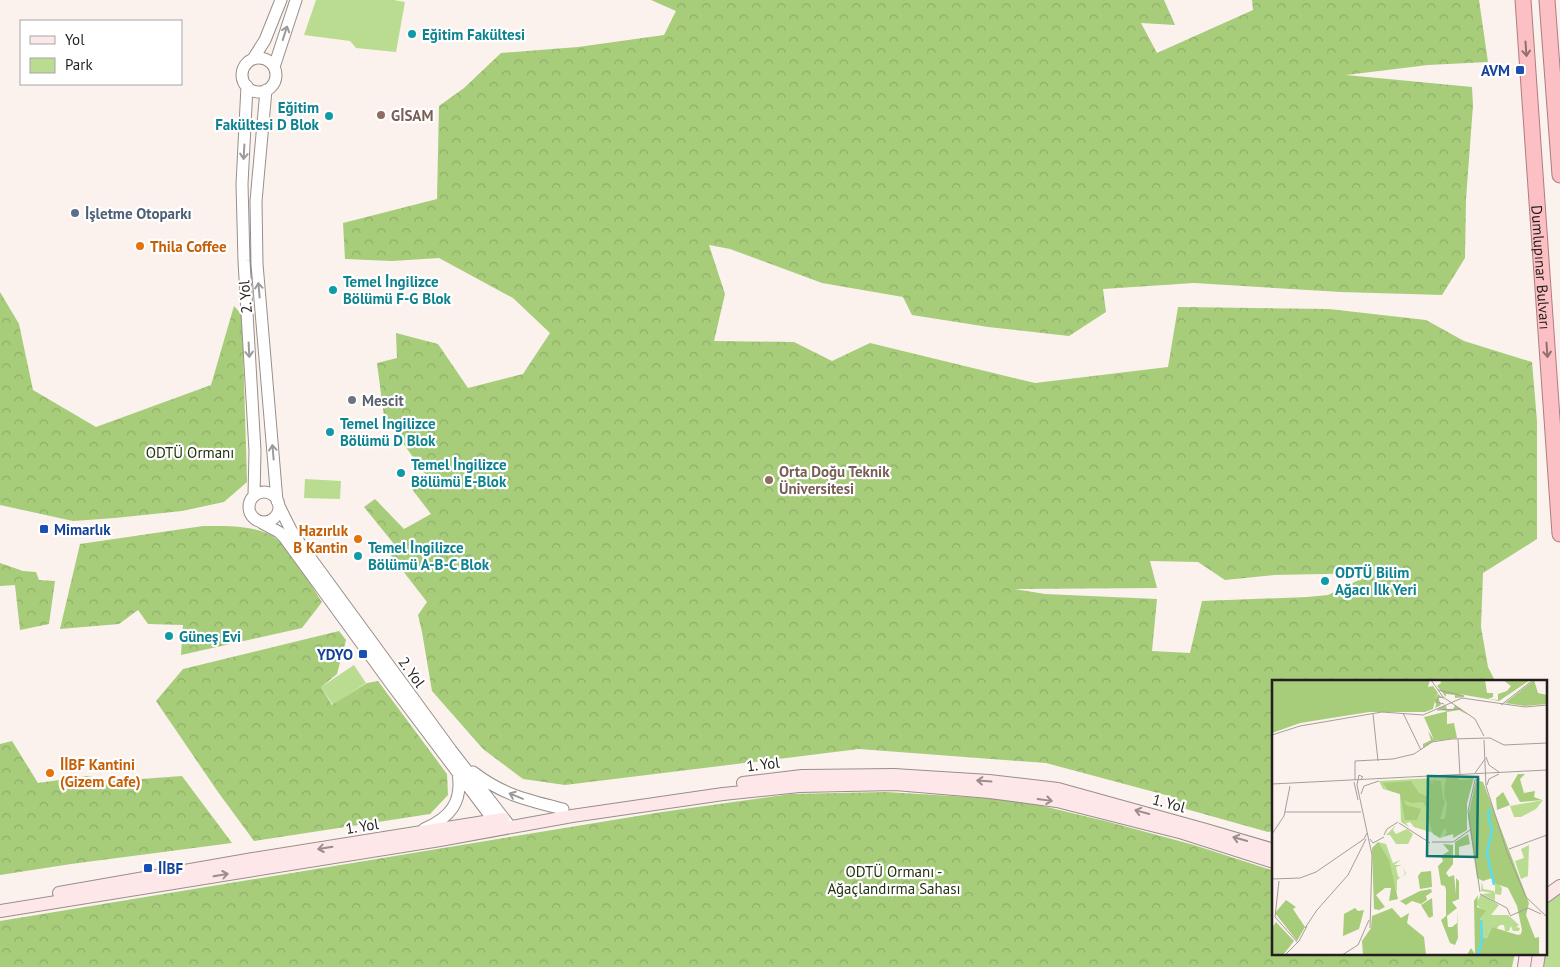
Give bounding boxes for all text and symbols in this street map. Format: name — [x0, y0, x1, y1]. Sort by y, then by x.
legend — [20, 20, 182, 85]
place label: Eğitim Fakültesi — [422, 25, 525, 44]
one-way arrow — [281, 26, 290, 42]
marker: Eğitim Fakültesi — [406, 28, 418, 40]
text: Yol — [65, 30, 85, 49]
one-way arrow — [1521, 40, 1531, 56]
text: Park — [65, 55, 93, 74]
place label: AVM — [1481, 61, 1510, 80]
marker: AVM — [1514, 64, 1526, 76]
place label: Eğitim Fakültesi D Blok — [215, 98, 320, 134]
place label: GİSAM — [391, 106, 433, 125]
marker: GİSAM — [375, 109, 387, 121]
marker: Eğitim Fakültesi D Blok — [323, 110, 335, 122]
one-way arrow — [239, 144, 248, 160]
place label: İşletme Otoparkı — [85, 204, 192, 223]
street label: Dumlupınar Bulvarı — [1528, 205, 1555, 330]
marker: İşletme Otoparkı — [69, 207, 81, 219]
place label: Thila Coffee — [150, 237, 227, 256]
marker: Thila Coffee — [134, 240, 146, 252]
place label: Temel İngilizce Bölümü F-G Blok — [343, 272, 452, 308]
street label: 2. Yol — [234, 279, 256, 314]
one-way arrow — [254, 282, 264, 298]
marker: Temel İngilizce Bölümü F-G Blok — [327, 284, 339, 296]
one-way arrow — [244, 341, 253, 357]
one-way arrow — [1543, 342, 1552, 358]
place label: Mescit — [362, 391, 404, 410]
marker: Mescit — [346, 394, 358, 406]
place label: Temel İngilizce Bölümü D Blok — [340, 414, 436, 450]
marker: Temel İngilizce Bölümü D Blok — [324, 426, 336, 438]
park label: ODTÜ Ormanı — [146, 443, 234, 462]
one-way arrow — [268, 444, 278, 460]
place label: Temel İngilizce Bölümü E-Blok — [411, 455, 507, 491]
place label: Orta Doğu Teknik Üniversitesi — [779, 462, 890, 498]
marker: Temel İngilizce Bölümü E-Blok — [395, 467, 407, 479]
marker: Orta Doğu Teknik Üniversitesi — [763, 474, 775, 486]
place label: Mimarlık — [54, 520, 111, 539]
place label: Hazırlık B Kantin — [293, 521, 349, 557]
marker: Mimarlık — [38, 523, 50, 535]
marker: Hazırlık B Kantin — [352, 533, 364, 545]
place label: Temel İngilizce Bölümü A-B-C Blok — [368, 538, 490, 574]
marker: Temel İngilizce Bölümü A-B-C Blok — [352, 550, 364, 562]
place label: ODTÜ Bilim Ağacı İlk Yeri — [1335, 563, 1417, 599]
marker: ODTÜ Bilim Ağacı İlk Yeri — [1319, 575, 1331, 587]
place label: Güneş Evi — [179, 627, 241, 646]
marker: Güneş Evi — [163, 630, 175, 642]
place label: YDYO — [316, 645, 353, 664]
marker: YDYO — [357, 648, 369, 660]
street label: 2. Yol — [395, 653, 430, 692]
inset map — [1272, 680, 1548, 954]
street label: 1. Yol — [745, 752, 781, 775]
place label: İİBF Kantini (Gizem Cafe) — [60, 755, 141, 791]
marker: İİBF Kantini (Gizem Cafe) — [44, 767, 56, 779]
one-way arrow — [976, 776, 992, 786]
street label: 1. Yol — [1150, 790, 1188, 817]
one-way arrow — [509, 791, 524, 800]
one-way arrow — [1037, 795, 1053, 805]
one-way arrow — [1135, 807, 1151, 817]
street label: 1. Yol — [344, 814, 381, 838]
one-way arrow — [1233, 834, 1249, 844]
one-way arrow — [317, 843, 333, 853]
place label: İİBF — [158, 859, 183, 878]
marker: İİBF — [142, 862, 154, 874]
park label: ODTÜ Ormanı - Ağaçlandırma Sahası — [827, 862, 961, 898]
one-way arrow — [212, 870, 228, 880]

